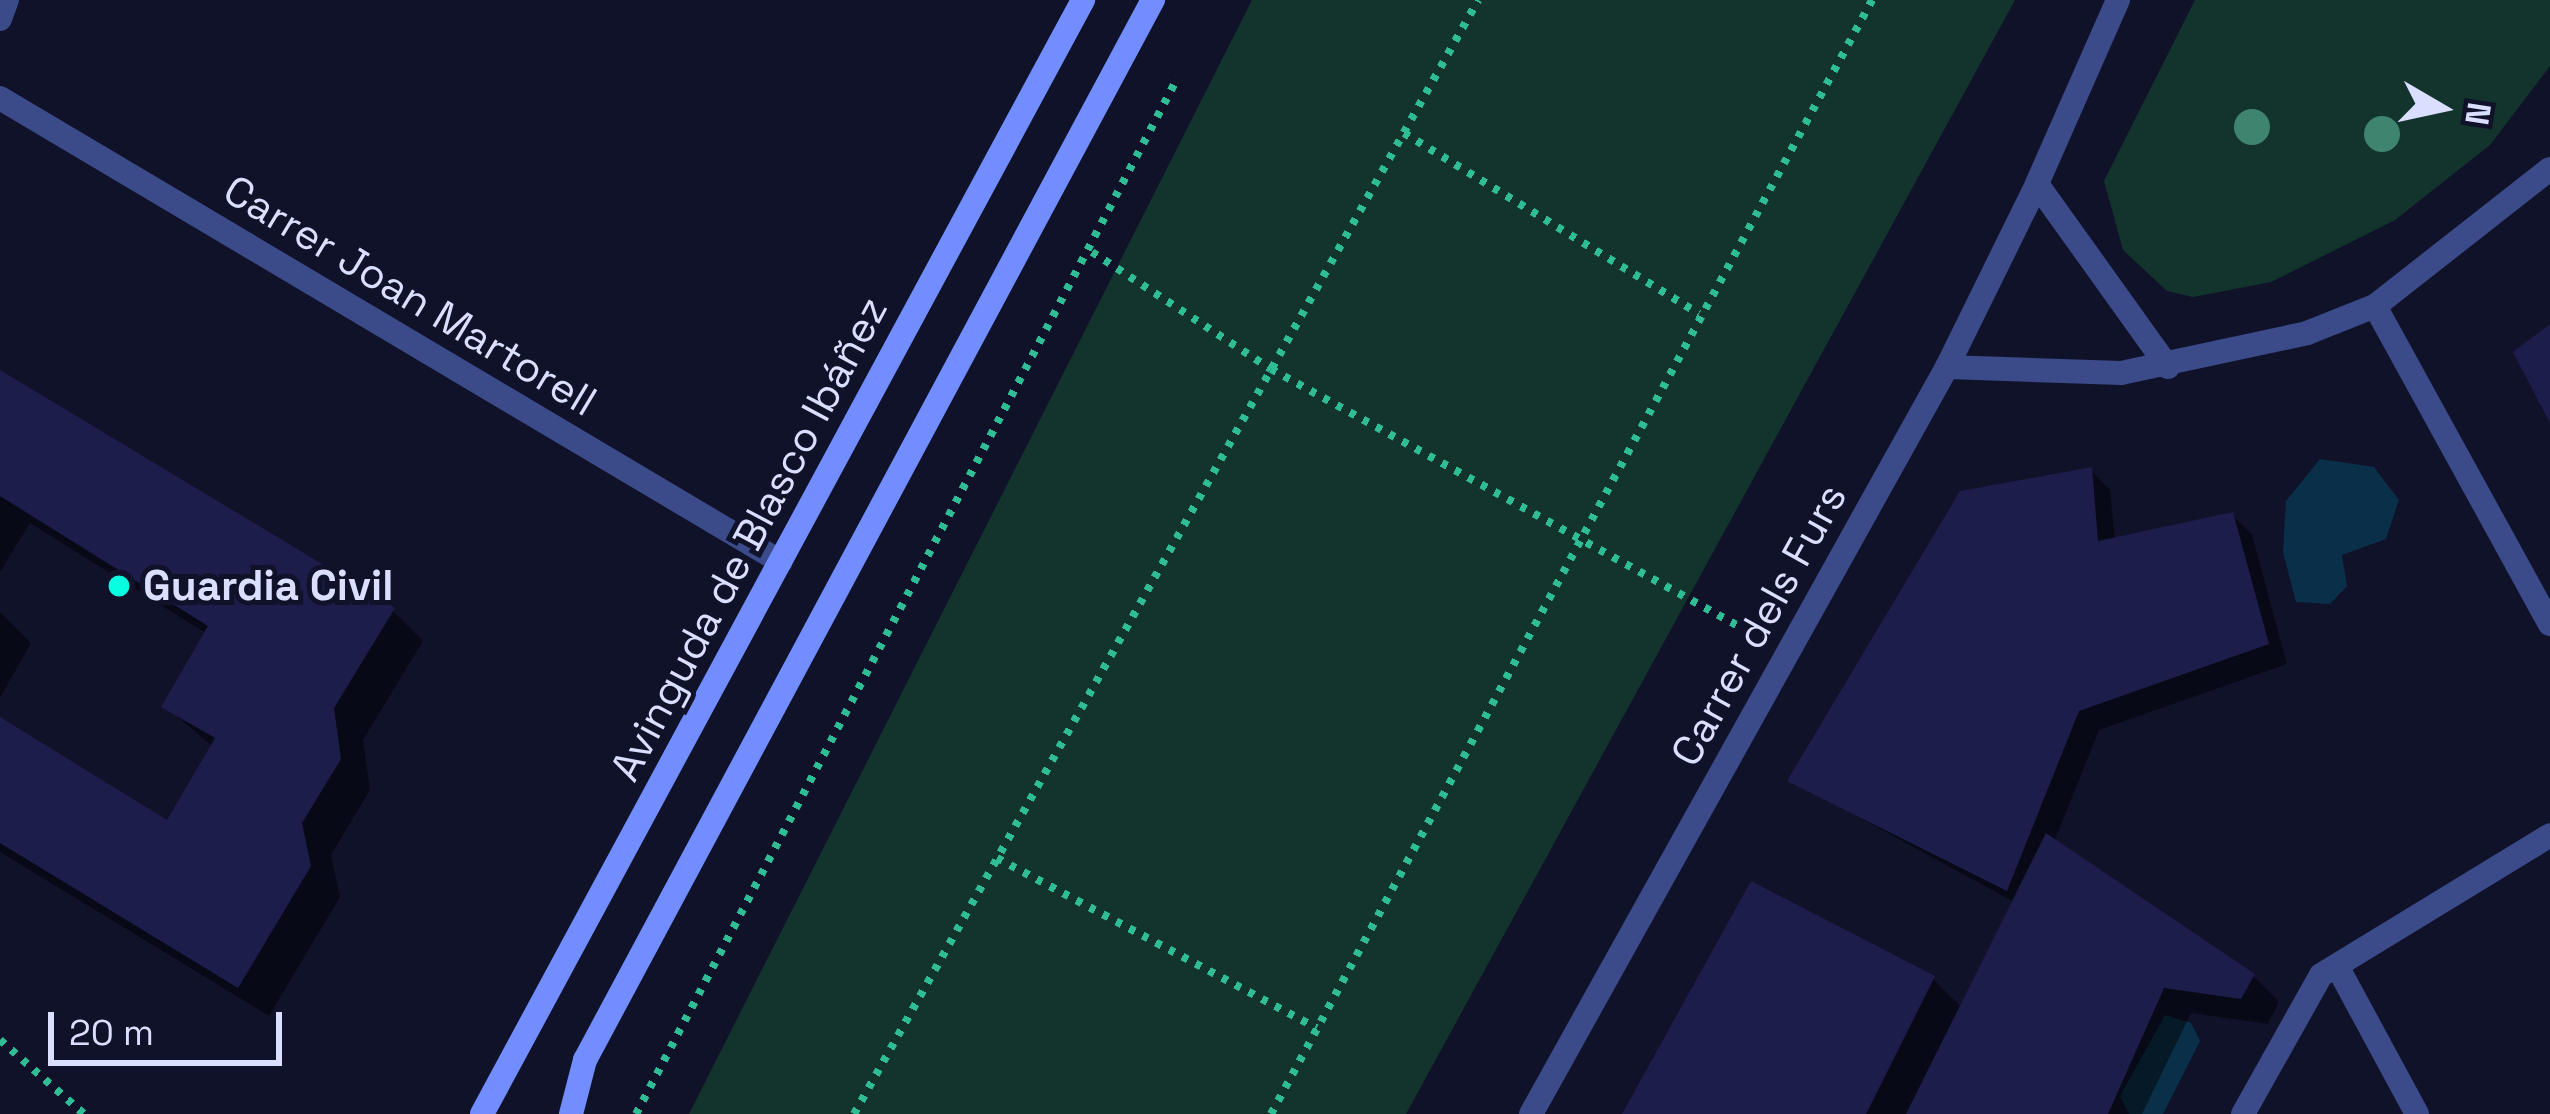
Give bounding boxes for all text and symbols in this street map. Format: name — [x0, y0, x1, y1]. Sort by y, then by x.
north arrow — [2382, 48, 2502, 168]
text: N — [2455, 99, 2500, 128]
street label: Carrer Joan Martorell — [215, 165, 605, 427]
street label: Avinguda de Blasco Ibáñez — [600, 288, 898, 790]
street label: Carrer dels Furs — [1661, 475, 1857, 775]
place label: Guardia Civil — [143, 561, 393, 611]
marker: Guardia Civil — [106, 573, 132, 599]
scale bar — [54, 988, 288, 1062]
text: 20 m — [69, 1010, 154, 1056]

